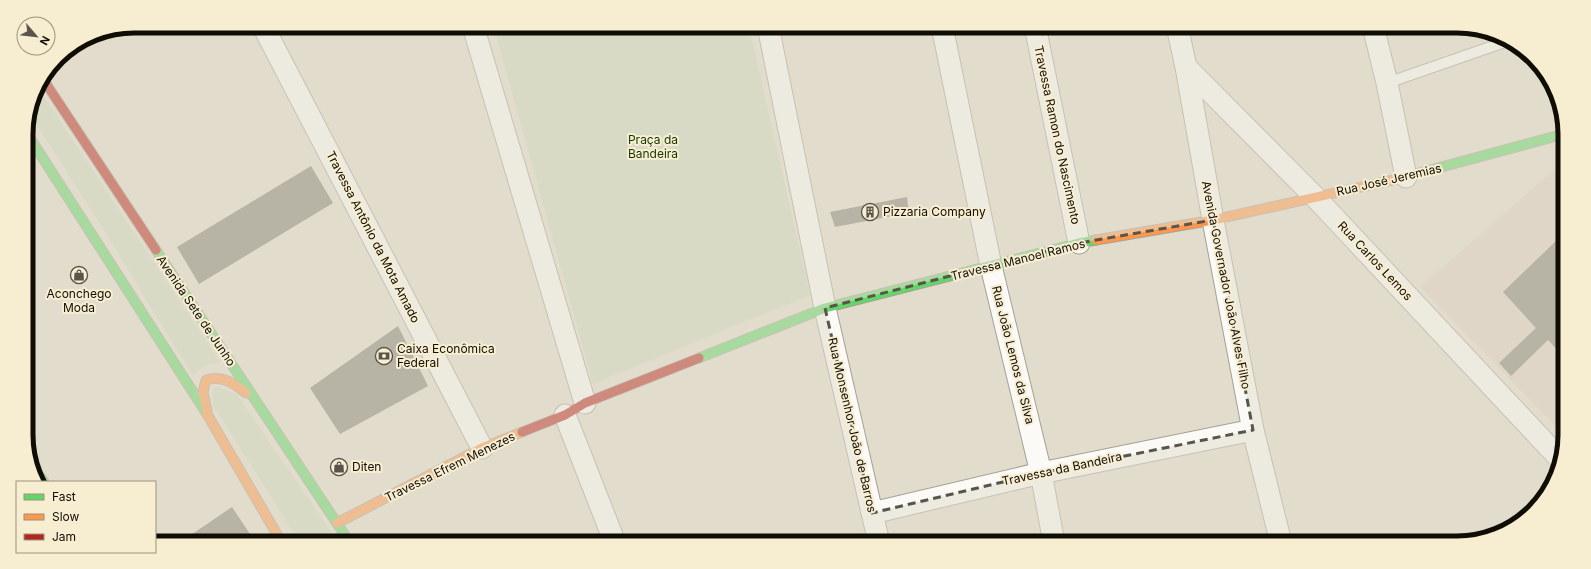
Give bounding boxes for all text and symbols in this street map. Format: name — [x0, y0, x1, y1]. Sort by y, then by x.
north arrow — [16, 16, 56, 56]
text: N — [37, 34, 53, 48]
street label: Travessa Ramon do Nascimento — [1031, 44, 1084, 226]
park label: Praça da Bandeira — [628, 132, 678, 161]
street label: Travessa Antônio da Mota Amado — [323, 148, 423, 325]
street label: Rua José Jeremias — [1335, 160, 1443, 199]
street label: Avenida Governador João Alves Filho — [1199, 179, 1254, 390]
building icon: Pizzaria Company — [860, 202, 880, 222]
place label: Pizzaria Company — [883, 204, 986, 219]
street label: Rua Carlos Lemos — [1335, 218, 1416, 303]
street label: Travessa Manoel Ramos — [949, 236, 1087, 283]
street label: Avenida Sete de Junho — [154, 252, 239, 369]
shop icon: Aconchego Moda — [69, 265, 89, 285]
street label: Rua João Lemos da Silva — [989, 284, 1038, 426]
place label: Aconchego Moda — [47, 286, 111, 315]
street label: Rua Monsenhor João de Barros — [825, 336, 880, 514]
place label: Caixa Econômica Federal — [397, 341, 495, 370]
bank icon: Caixa Econômica Federal — [374, 346, 394, 366]
street label: Travessa Efrem Menezes — [382, 429, 517, 505]
street label: Travessa da Bandeira — [1001, 448, 1123, 489]
shop icon: Diten — [329, 457, 349, 477]
place label: Diten — [352, 459, 381, 474]
legend — [16, 481, 156, 553]
text: Fast — [52, 489, 76, 504]
text: Slow — [52, 509, 80, 524]
text: Jam — [52, 529, 76, 544]

